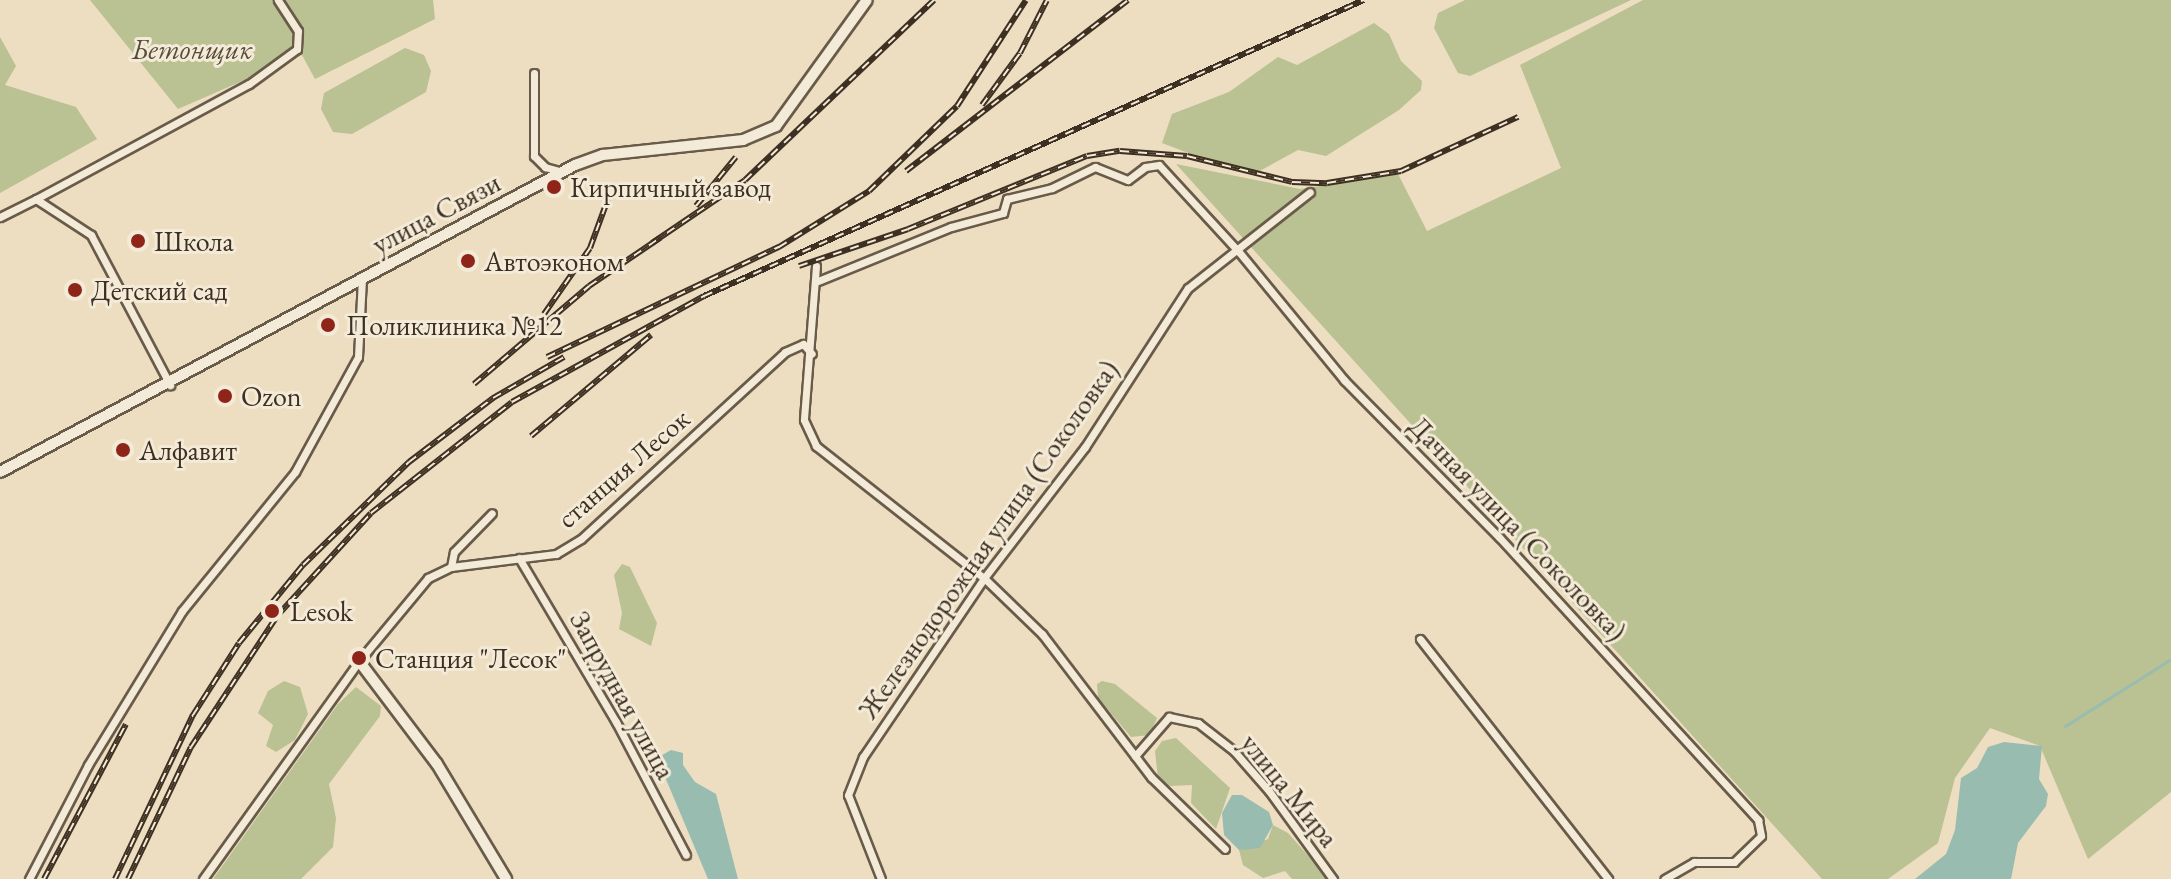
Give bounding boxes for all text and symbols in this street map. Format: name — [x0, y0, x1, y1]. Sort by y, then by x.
park label: Бетонщик — [132, 32, 252, 66]
street label: улица Связи — [366, 165, 506, 261]
place label: Кирпичный завод — [570, 170, 771, 204]
marker: Кирпичный завод — [545, 178, 563, 196]
place label: Школа — [154, 224, 234, 258]
marker: Школа — [129, 232, 147, 250]
place label: Автоэконом — [484, 244, 624, 278]
marker: Автоэконом — [459, 252, 477, 270]
place label: Детский сад — [91, 273, 228, 307]
marker: Детский сад — [66, 281, 84, 299]
place label: Поликлиника №12 — [346, 308, 562, 342]
marker: Поликлиника №12 — [317, 314, 339, 336]
street label: Железнодорожная улица (Соколовка) — [851, 353, 1125, 725]
place label: Ozon — [241, 379, 302, 413]
marker: Ozon — [216, 387, 234, 405]
street label: станция Лесок — [550, 401, 696, 535]
street label: Дачная улица (Соколовка) — [1402, 409, 1634, 647]
place label: Алфавит — [139, 433, 237, 467]
marker: Алфавит — [114, 441, 132, 459]
place label: Lesok — [290, 594, 353, 628]
marker: Lesok — [261, 600, 283, 622]
street label: Запрудная улица — [563, 605, 683, 785]
place label: Станция "Лесок" — [375, 641, 567, 675]
marker: Станция "Лесок" — [350, 649, 368, 667]
street label: улица Мира — [1234, 727, 1346, 853]

